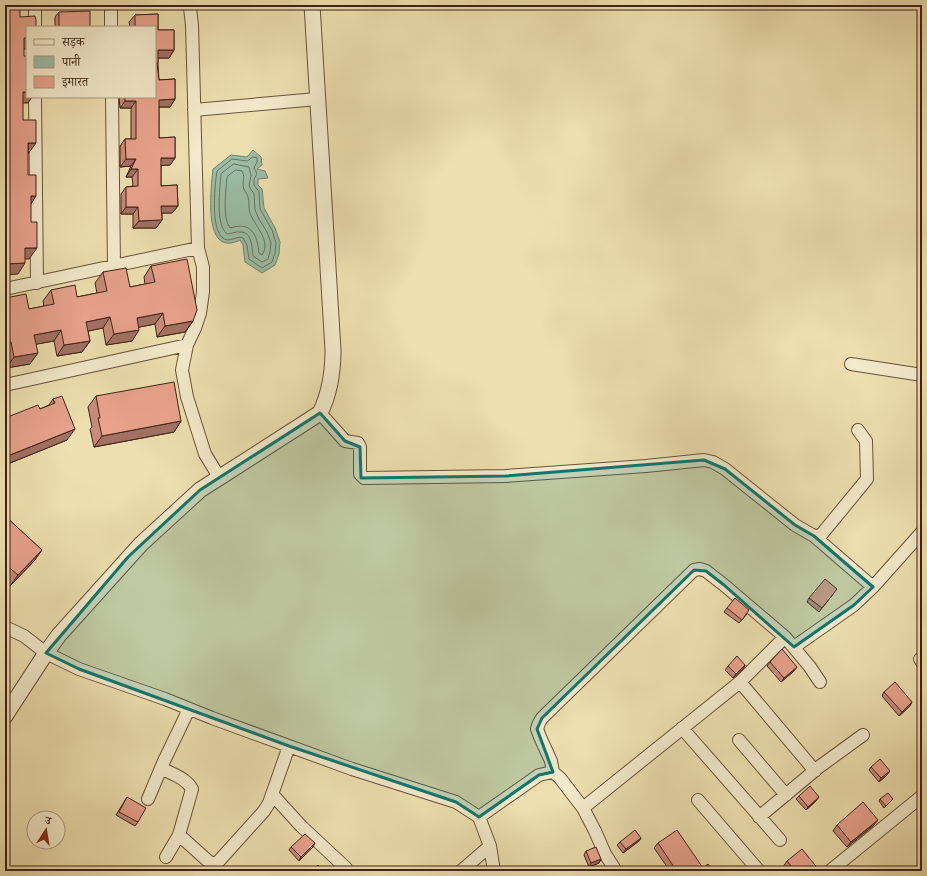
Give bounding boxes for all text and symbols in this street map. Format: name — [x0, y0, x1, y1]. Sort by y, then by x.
legend — [26, 26, 156, 98]
text: सड़क — [61, 34, 86, 50]
text: पानी — [61, 54, 81, 70]
text: इमारत — [61, 74, 89, 90]
north arrow — [26, 810, 66, 850]
text: उ — [43, 813, 54, 829]

